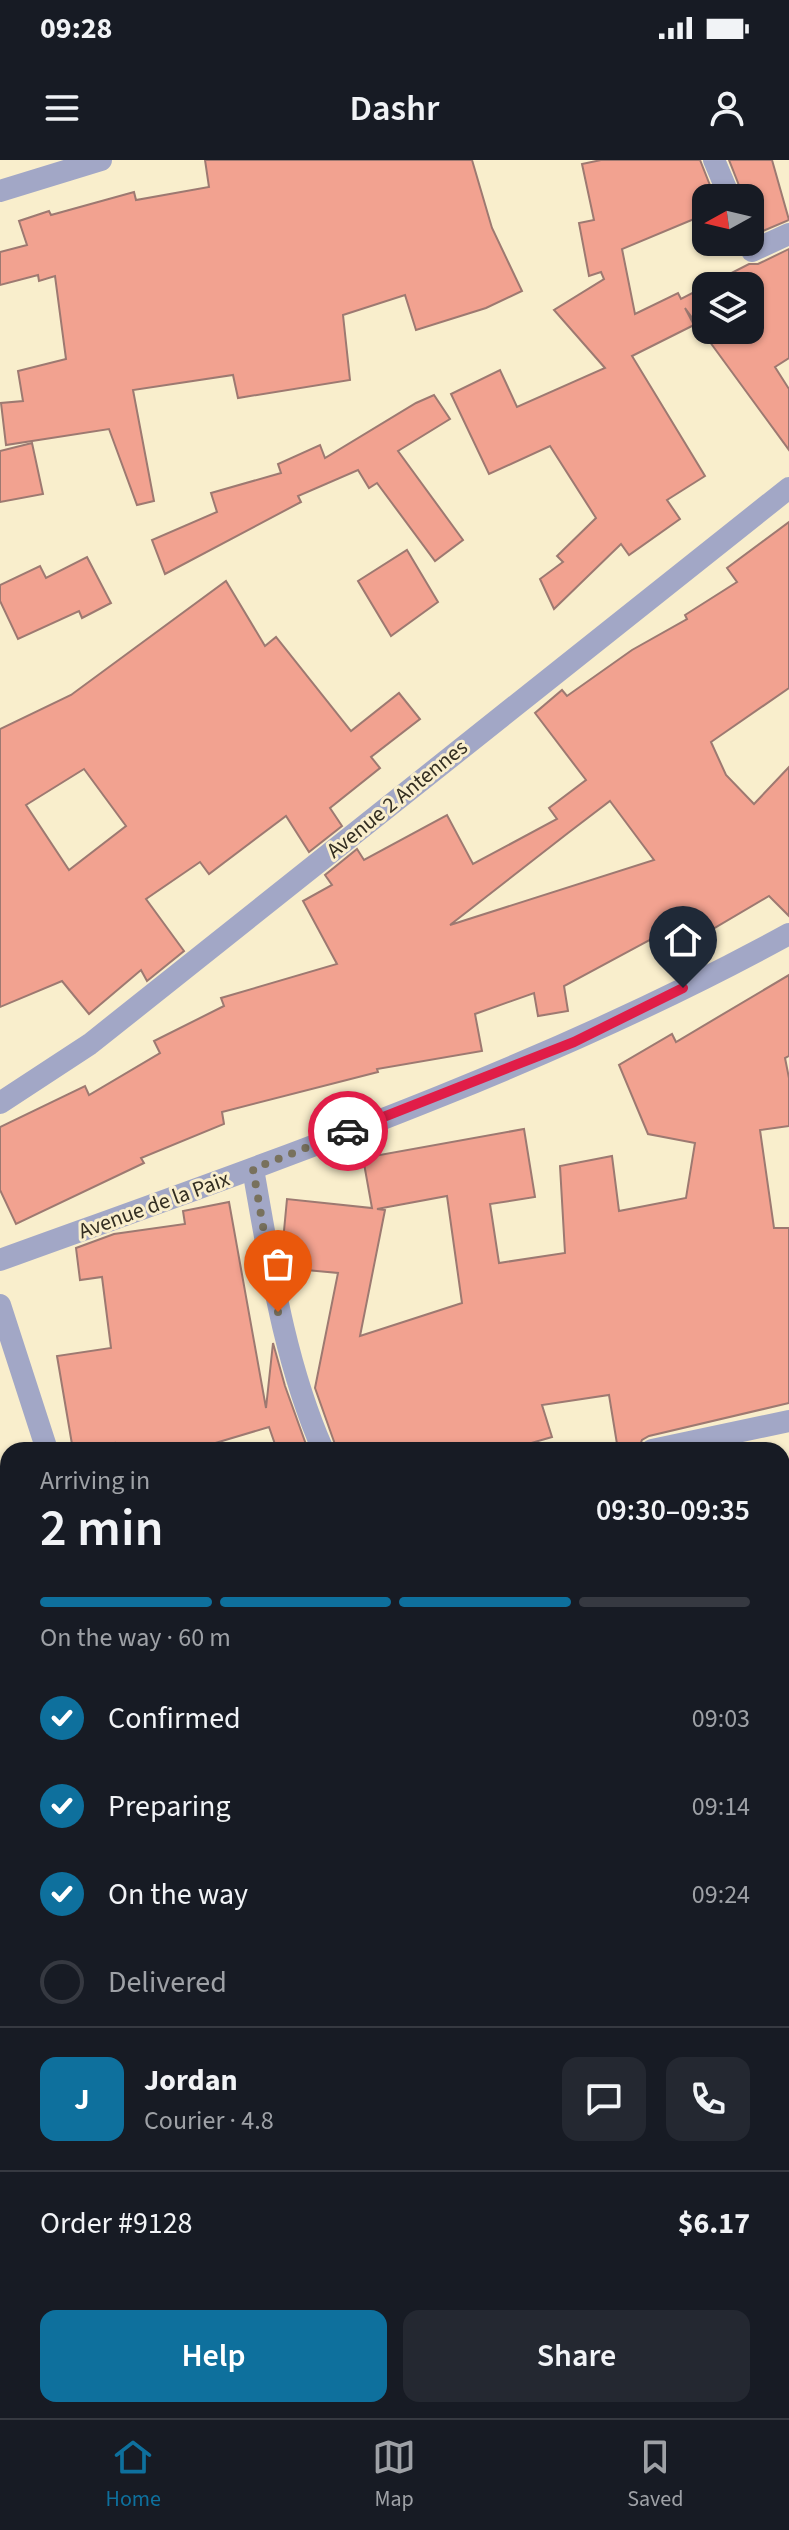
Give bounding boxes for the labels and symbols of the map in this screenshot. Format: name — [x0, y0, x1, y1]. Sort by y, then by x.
north arrow — [692, 184, 764, 256]
street label: Avenue 2 Antennes — [319, 732, 475, 866]
pin — [649, 906, 717, 988]
courier — [308, 1091, 388, 1171]
street label: Avenue de la Paix — [74, 1163, 234, 1247]
pin — [244, 1230, 312, 1312]

